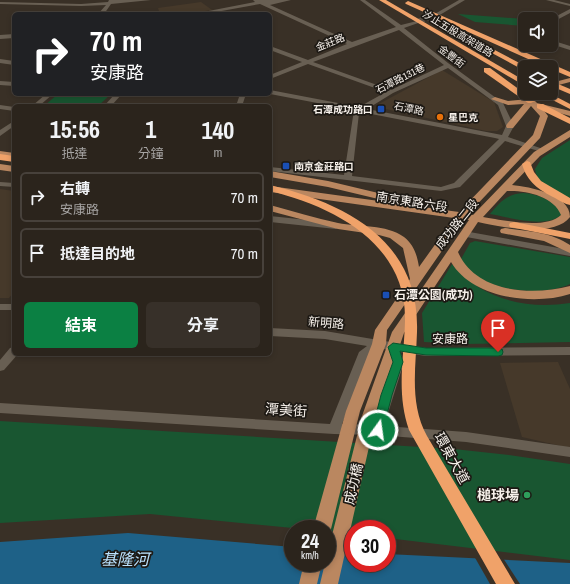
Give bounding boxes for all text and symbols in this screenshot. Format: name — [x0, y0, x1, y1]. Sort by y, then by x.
street label: 汐止五股高架道路 — [420, 7, 495, 60]
map controls — [518, 12, 558, 100]
button: sound — [518, 12, 558, 52]
text: 70 m — [90, 22, 142, 60]
icon: right — [24, 28, 76, 80]
street label: 金莊路 — [314, 31, 347, 54]
street label: 金豐街 — [436, 42, 468, 71]
text: 安康路 — [90, 60, 144, 85]
street label: 石潭路131巷 — [373, 60, 427, 96]
button: layers — [518, 60, 558, 100]
street label: 石潭路 — [393, 99, 425, 118]
place label: 石潭成功路口 — [313, 103, 373, 116]
marker: 石潭成功路口 — [376, 104, 386, 114]
place label: 星巴克 — [448, 111, 478, 124]
marker: 星巴克 — [435, 112, 445, 122]
text: 15:56 — [50, 113, 100, 145]
text: 1 — [145, 113, 156, 145]
text: 140 — [201, 114, 234, 146]
text: m — [213, 144, 222, 161]
text: 抵達 — [62, 145, 88, 162]
text: 分鐘 — [138, 145, 164, 162]
place label: 南京金莊路口 — [294, 160, 354, 173]
marker: 南京金莊路口 — [281, 161, 291, 171]
text: 右轉 — [60, 178, 90, 199]
icon: right — [26, 186, 48, 208]
text: 70 m — [231, 187, 258, 208]
street label: 南京東路六段 — [375, 188, 449, 216]
street label: 成功路二段 — [432, 196, 482, 252]
text: 安康路 — [60, 201, 99, 218]
icon: arrive — [26, 242, 48, 264]
text: 抵達目的地 — [60, 243, 135, 264]
text: 70 m — [231, 243, 258, 264]
place label: 石潭公園(成功) — [394, 287, 473, 303]
marker: 石潭公園(成功) — [381, 290, 391, 300]
button: 結束 — [24, 302, 138, 348]
button: 分享 — [146, 302, 260, 348]
pin — [481, 311, 515, 352]
street label: 新明路 — [307, 313, 345, 333]
icon: arrive — [487, 317, 509, 339]
street label: 安康路 — [432, 331, 468, 347]
street label: 潭美街 — [264, 400, 308, 420]
position arrow — [357, 409, 399, 451]
street label: 環東大道 — [431, 429, 473, 487]
street label: 成功橋 — [340, 462, 366, 506]
place label: 槌球場 — [477, 486, 519, 504]
marker: 槌球場 — [522, 490, 532, 500]
speed limit sign: 30 — [344, 520, 396, 572]
text: 24 — [301, 527, 319, 554]
water label: 基隆河 — [101, 548, 152, 570]
text: km/h — [301, 549, 319, 562]

